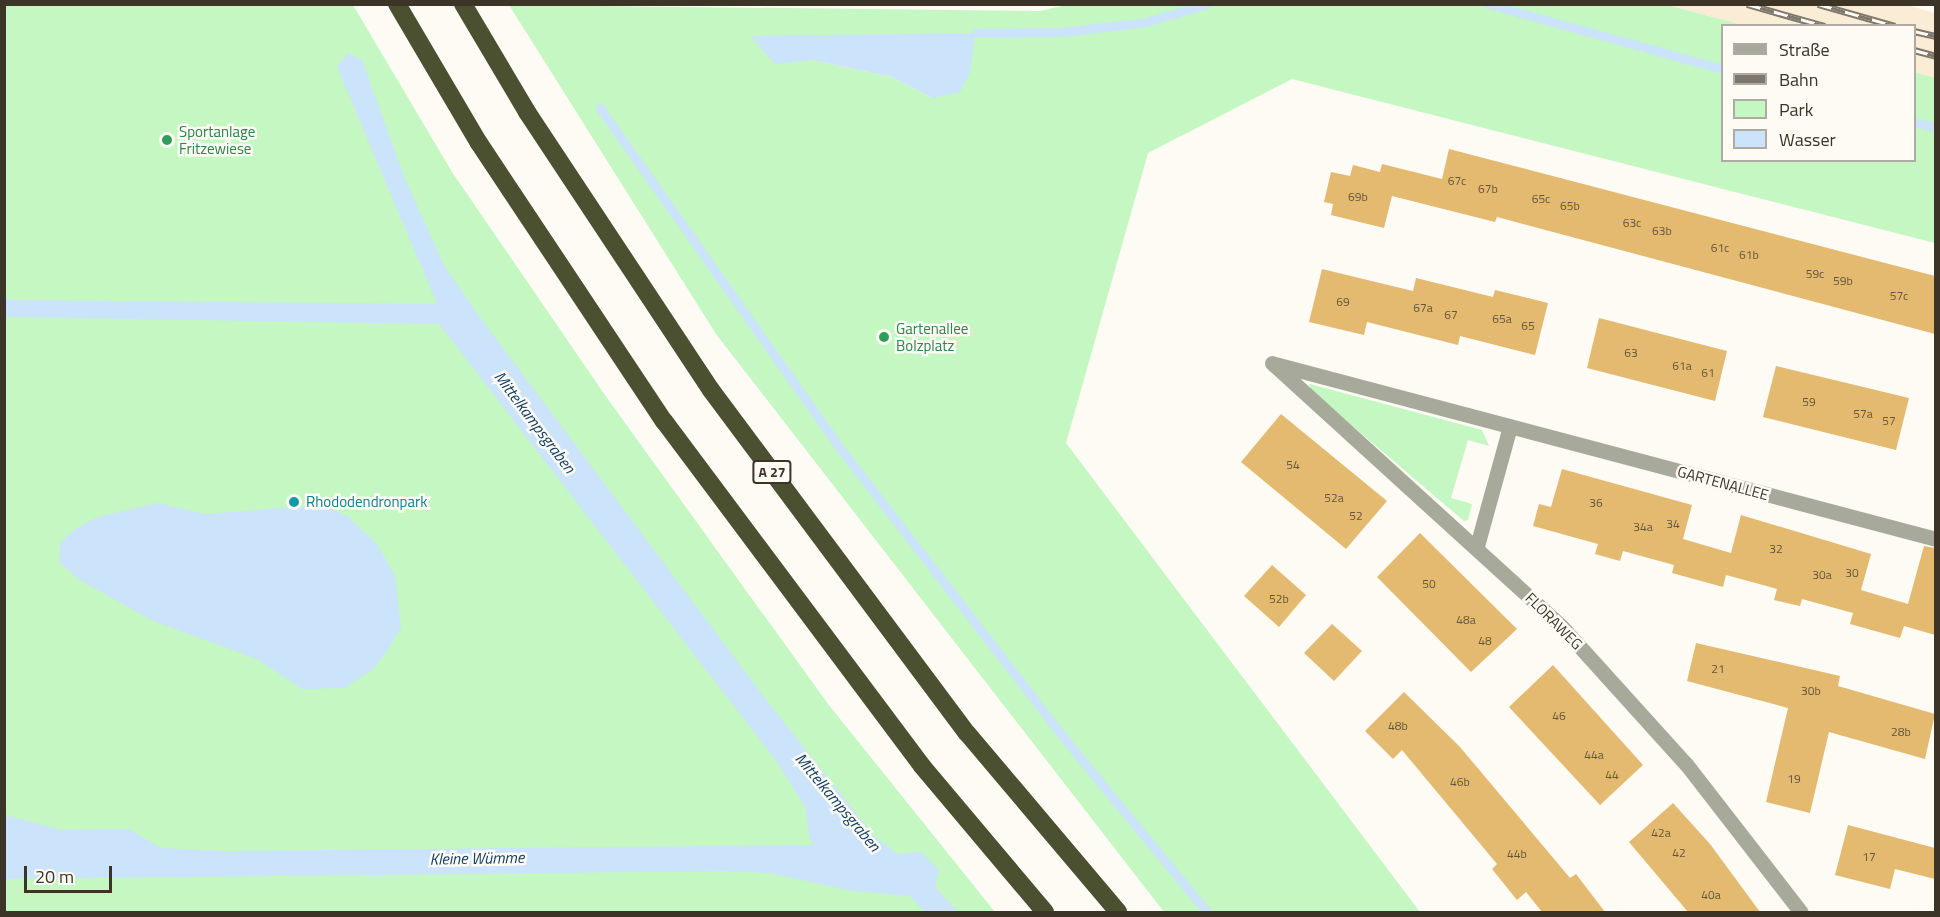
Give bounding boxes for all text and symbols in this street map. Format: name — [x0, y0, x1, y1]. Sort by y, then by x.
legend — [1721, 24, 1916, 162]
text: Straße — [1779, 36, 1830, 63]
text: Bahn — [1779, 66, 1818, 93]
text: Park — [1779, 96, 1813, 123]
place label: Sportanlage Fritzewiese — [179, 122, 255, 157]
text: Wasser — [1779, 126, 1836, 153]
marker: Sportanlage Fritzewiese — [160, 133, 174, 147]
house number: 67c — [1448, 174, 1466, 188]
house number: 67b — [1478, 182, 1498, 196]
house number: 69b — [1348, 190, 1368, 204]
house number: 65c — [1532, 192, 1550, 206]
house number: 65b — [1560, 199, 1580, 213]
house number: 63c — [1623, 216, 1641, 230]
house number: 63b — [1652, 224, 1672, 238]
house number: 61c — [1711, 241, 1729, 255]
house number: 61b — [1739, 248, 1759, 262]
house number: 59c — [1806, 267, 1824, 281]
house number: 59b — [1833, 274, 1853, 288]
house number: 57c — [1890, 289, 1908, 303]
house number: 69 — [1336, 295, 1350, 309]
house number: 67a — [1413, 301, 1433, 315]
house number: 67 — [1444, 308, 1458, 322]
house number: 65a — [1492, 312, 1512, 326]
place label: Gartenallee Bolzplatz — [896, 319, 968, 354]
house number: 65 — [1521, 319, 1535, 333]
marker: Gartenallee Bolzplatz — [877, 330, 891, 344]
house number: 63 — [1624, 346, 1638, 360]
house number: 61a — [1672, 359, 1692, 373]
house number: 61 — [1701, 366, 1715, 380]
water label: Mittelkampsgraben — [490, 367, 580, 477]
house number: 59 — [1802, 395, 1816, 409]
house number: 57a — [1853, 407, 1873, 421]
house number: 57 — [1882, 414, 1896, 428]
house number: 54 — [1286, 458, 1300, 472]
road number: A 27 — [751, 461, 793, 483]
street label: GARTENALLEE — [1676, 462, 1770, 504]
house number: 52a — [1324, 491, 1344, 505]
place label: Rhododendronpark — [306, 493, 427, 511]
marker: Rhododendronpark — [287, 495, 301, 509]
house number: 36 — [1589, 496, 1603, 510]
house number: 52 — [1349, 509, 1363, 523]
house number: 34 — [1666, 517, 1680, 531]
house number: 34a — [1633, 520, 1653, 534]
house number: 32 — [1769, 542, 1783, 556]
house number: 30 — [1845, 566, 1859, 580]
house number: 30a — [1812, 568, 1832, 582]
house number: 50 — [1422, 577, 1436, 591]
street label: FLORAWEG — [1522, 589, 1586, 653]
house number: 52b — [1269, 592, 1289, 606]
house number: 48a — [1456, 613, 1476, 627]
house number: 48 — [1478, 634, 1492, 648]
house number: 21 — [1711, 662, 1725, 676]
house number: 30b — [1801, 684, 1821, 698]
house number: 46 — [1552, 709, 1566, 723]
house number: 48b — [1388, 719, 1408, 733]
house number: 28b — [1891, 725, 1911, 739]
house number: 44a — [1584, 748, 1604, 762]
water label: Mittelkampsgraben — [791, 749, 885, 855]
house number: 44 — [1605, 768, 1619, 782]
house number: 19 — [1787, 772, 1801, 786]
house number: 46b — [1450, 775, 1470, 789]
house number: 42a — [1651, 826, 1671, 840]
house number: 42 — [1672, 846, 1686, 860]
house number: 44b — [1507, 847, 1527, 861]
water label: Kleine Wümme — [430, 848, 524, 868]
house number: 17 — [1862, 850, 1876, 864]
scale bar — [27, 854, 116, 892]
text: 20 m — [35, 863, 74, 890]
house number: 40a — [1701, 888, 1721, 902]

